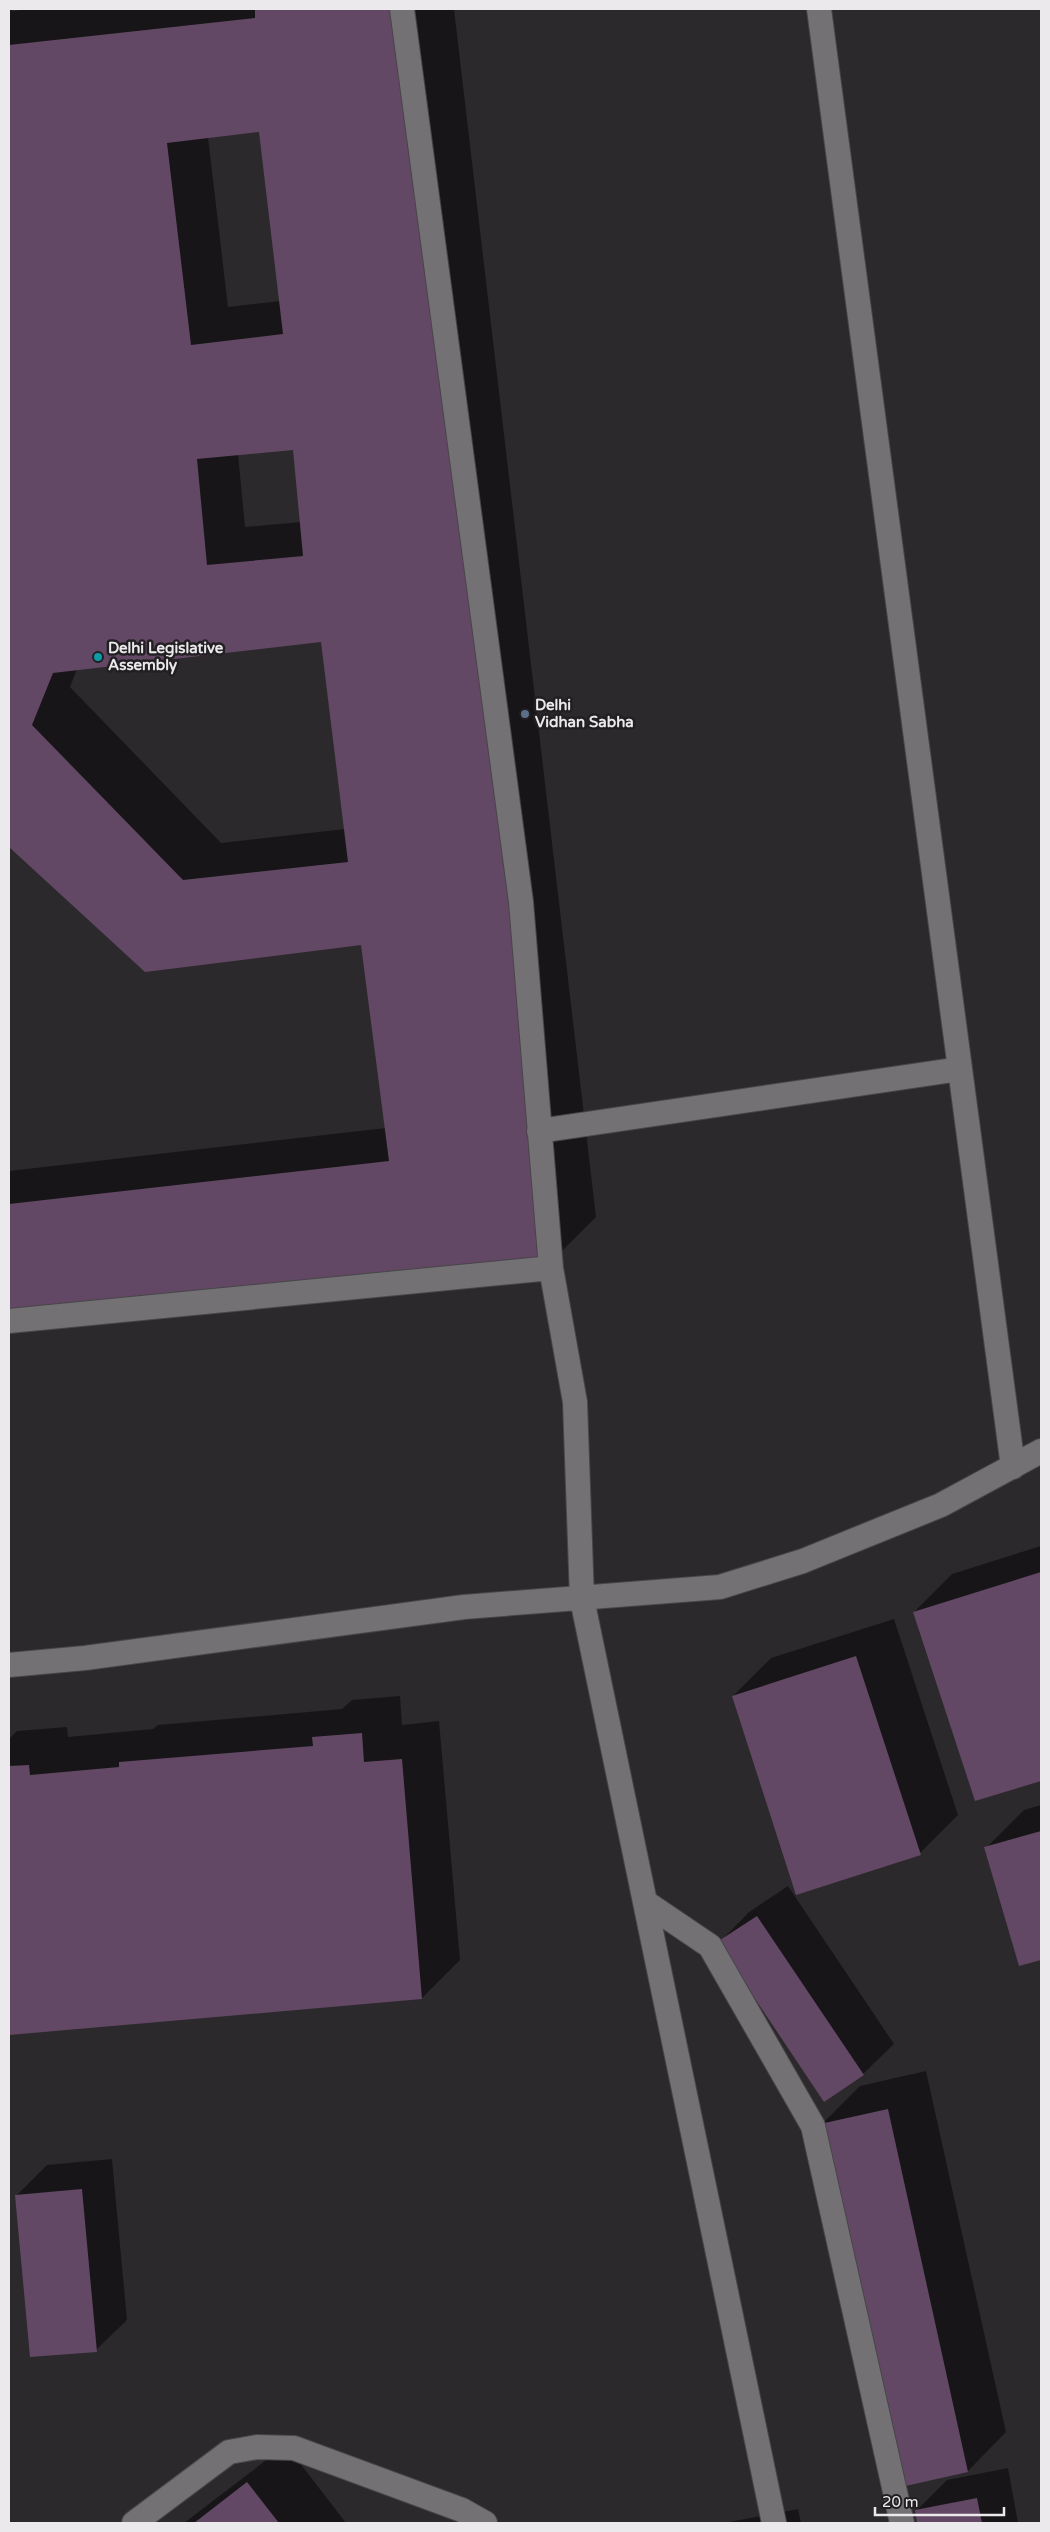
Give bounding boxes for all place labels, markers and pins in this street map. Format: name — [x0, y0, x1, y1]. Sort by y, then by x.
place label: Delhi Legislative Assembly — [108, 639, 224, 675]
marker: Delhi Legislative Assembly — [92, 651, 104, 663]
place label: Delhi Vidhan Sabha — [535, 696, 634, 731]
marker: Delhi Vidhan Sabha — [519, 708, 531, 720]

